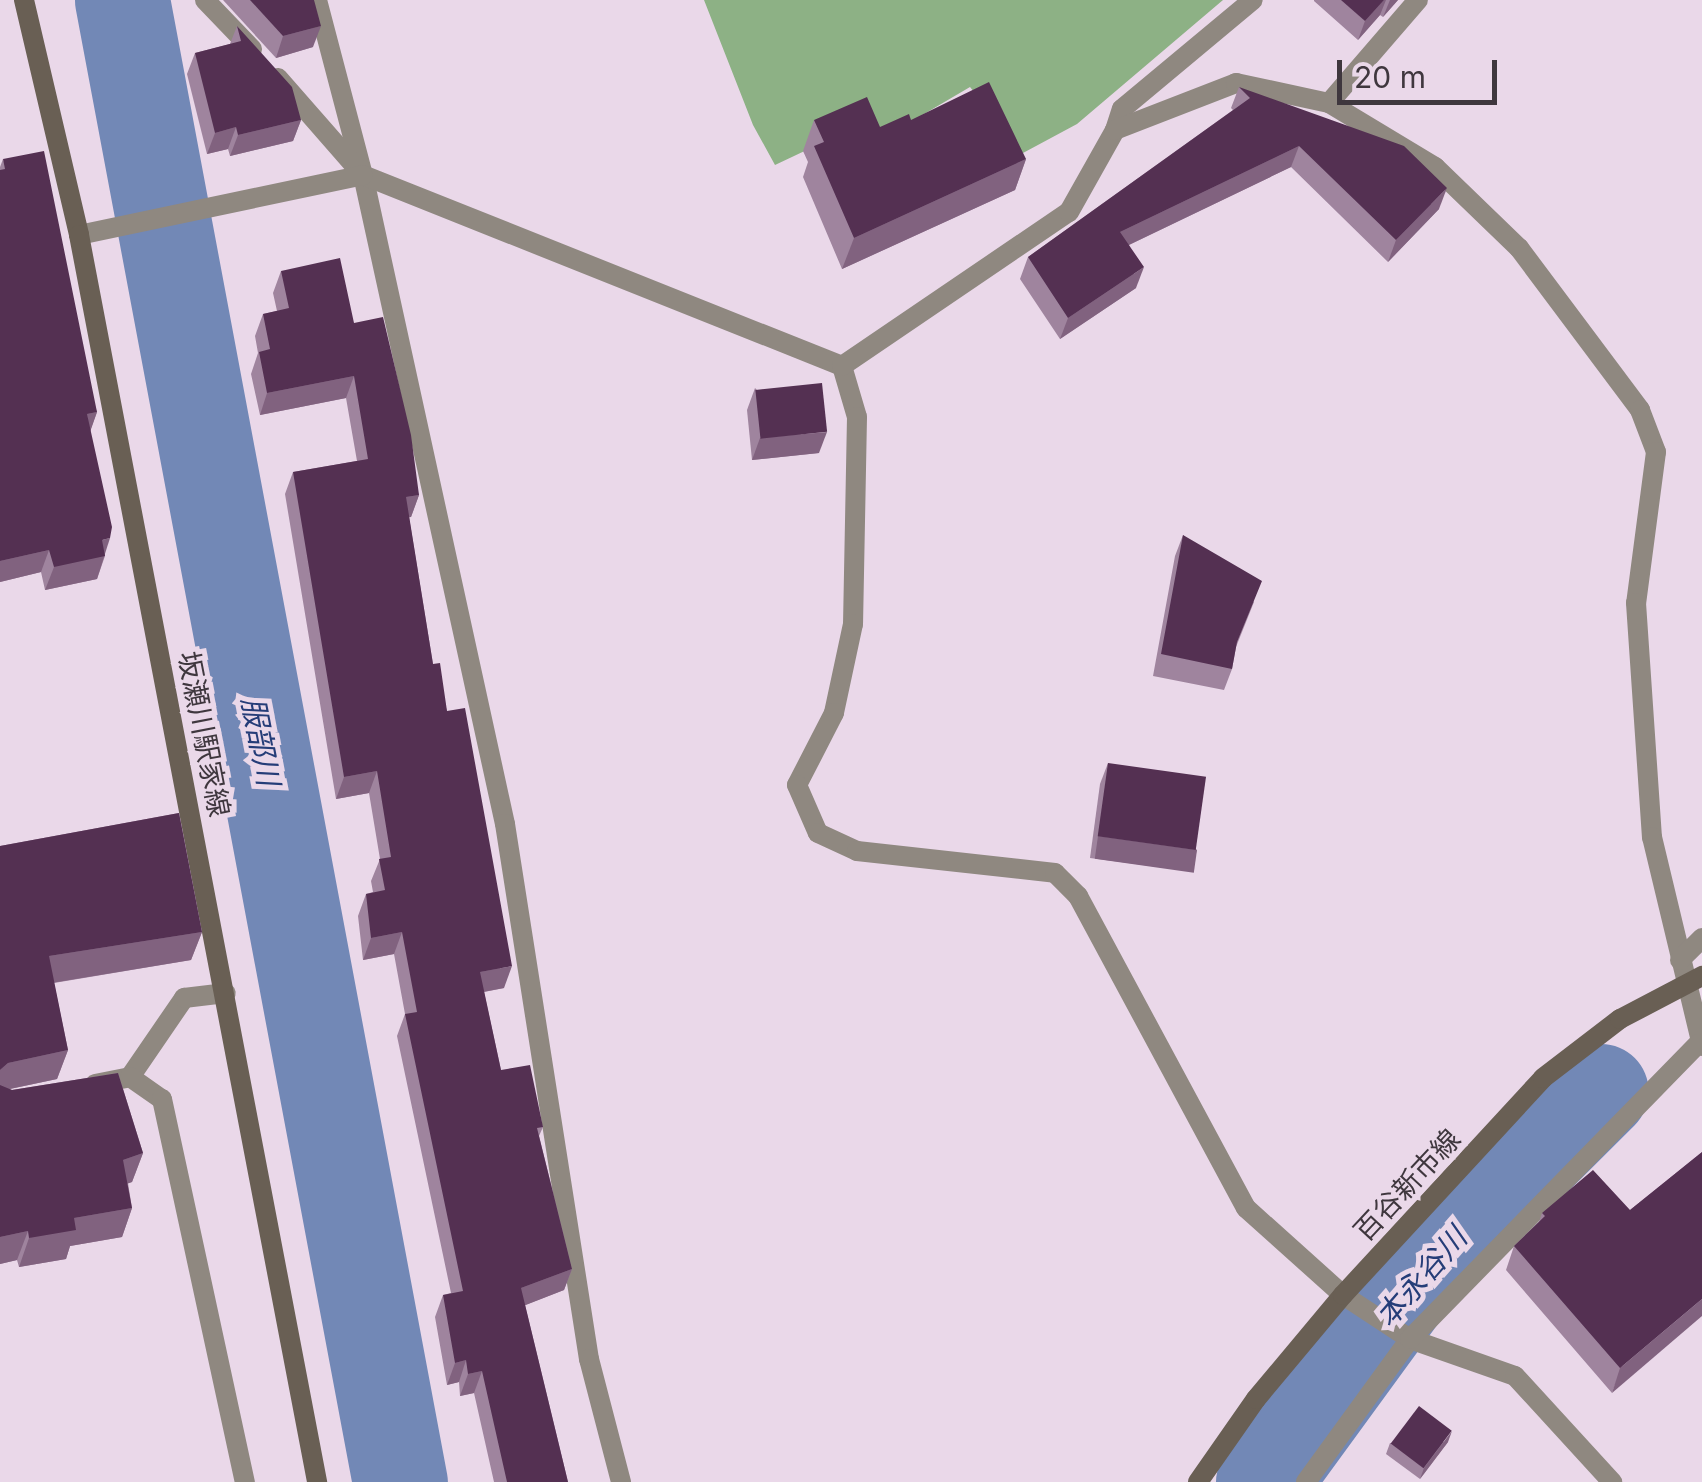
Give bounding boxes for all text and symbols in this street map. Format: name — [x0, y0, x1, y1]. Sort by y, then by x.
scale bar — [1342, 40, 1502, 102]
text: 20 m — [1354, 59, 1426, 95]
street label: 坂瀬川駅家線 — [171, 648, 237, 820]
water label: 服部川 — [235, 693, 287, 789]
street label: 百谷新市線 — [1347, 1122, 1467, 1248]
water label: 本永谷川 — [1368, 1220, 1474, 1334]

